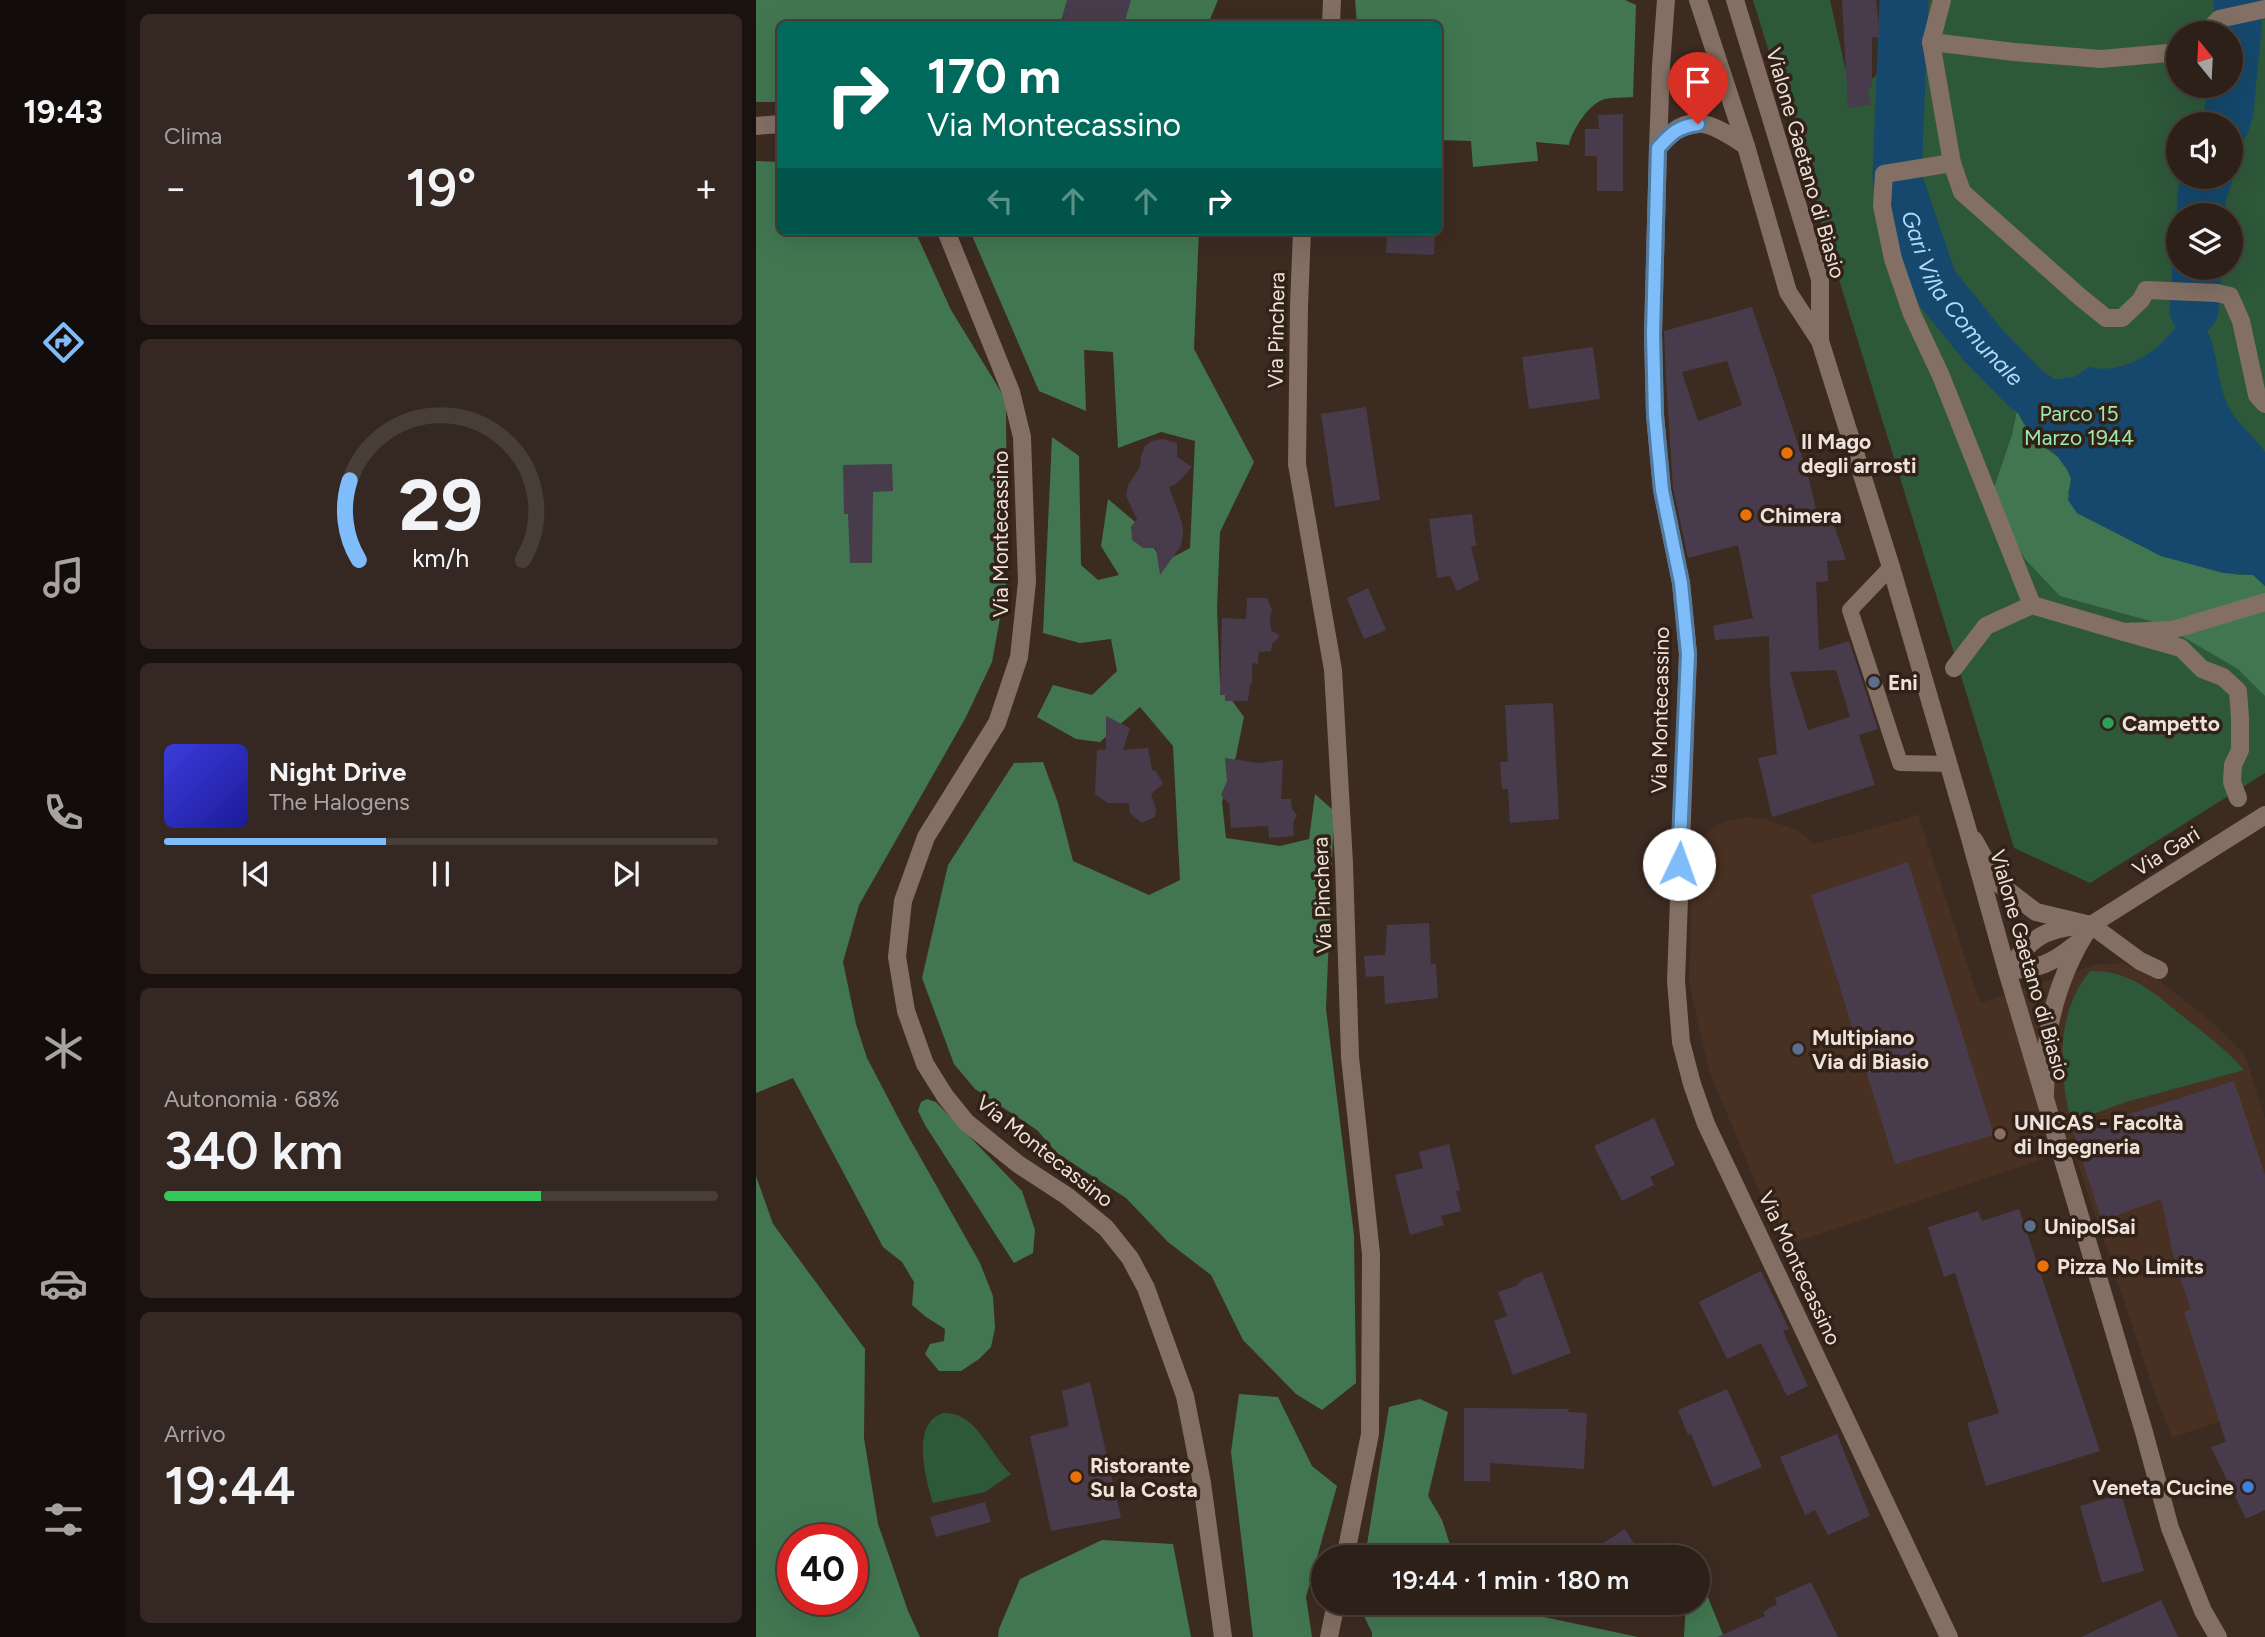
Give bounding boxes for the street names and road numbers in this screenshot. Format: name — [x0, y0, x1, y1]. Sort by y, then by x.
street label: Vialone Gaetano di Biasio — [1761, 45, 1851, 281]
street label: Via Pinchera — [1262, 272, 1290, 388]
street label: Via Montecassino — [988, 451, 1013, 617]
street label: Via Montecassino — [1646, 626, 1674, 794]
street label: Via Gari — [2128, 821, 2204, 881]
street label: Via Pinchera — [1307, 836, 1337, 954]
street label: Vialone Gaetano di Biasio — [1985, 847, 2075, 1083]
street label: Via Montecassino — [972, 1090, 1118, 1212]
street label: Via Montecassino — [1753, 1187, 1847, 1349]

